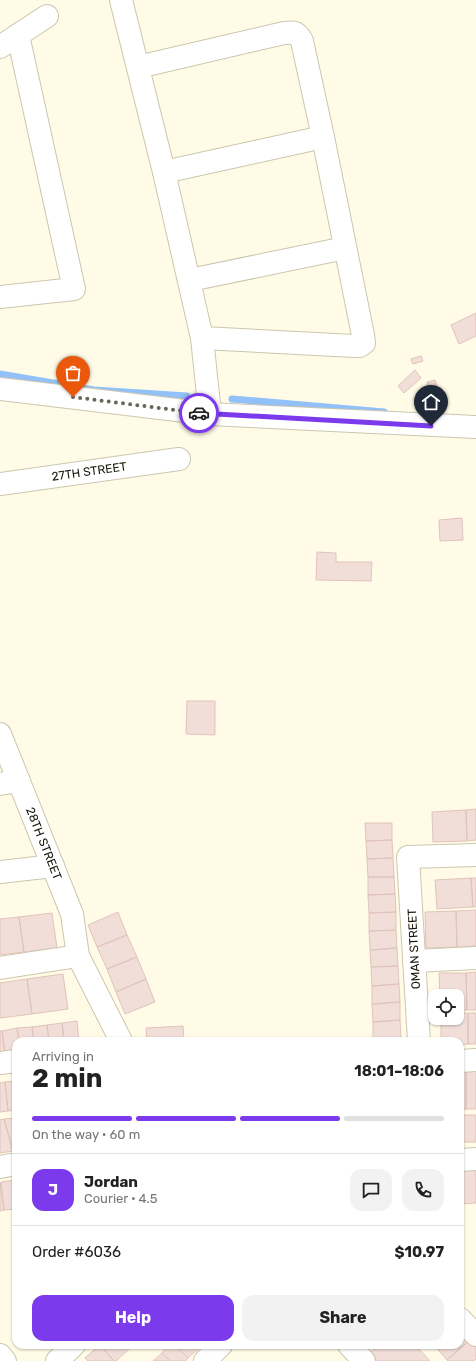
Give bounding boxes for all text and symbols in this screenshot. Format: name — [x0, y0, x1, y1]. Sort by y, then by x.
pin — [56, 356, 90, 397]
icon: bag — [62, 362, 84, 384]
pin — [414, 385, 448, 426]
icon: home — [420, 391, 442, 413]
courier — [179, 393, 219, 433]
icon: car — [188, 402, 210, 424]
street label: 27TH STREET — [51, 459, 127, 484]
street label: 28TH STREET — [23, 805, 65, 882]
street label: OMAN STREET — [405, 908, 423, 990]
map controls — [428, 989, 464, 1025]
button: locate — [428, 989, 464, 1025]
text: Arriving in — [32, 1049, 94, 1064]
text: 18:01–18:06 — [354, 1062, 444, 1080]
text: 2 min — [32, 1063, 102, 1094]
text: On the way · 60 m — [32, 1127, 140, 1142]
button: chat — [350, 1169, 392, 1211]
button: phone — [402, 1169, 444, 1211]
text: Jordan — [84, 1173, 138, 1191]
text: J — [48, 1181, 58, 1199]
text: Courier · 4.5 — [84, 1191, 158, 1206]
text: Order #6036 — [32, 1243, 121, 1261]
text: $10.97 — [395, 1243, 444, 1261]
button: Help — [32, 1295, 234, 1341]
button: Share — [242, 1295, 444, 1341]

